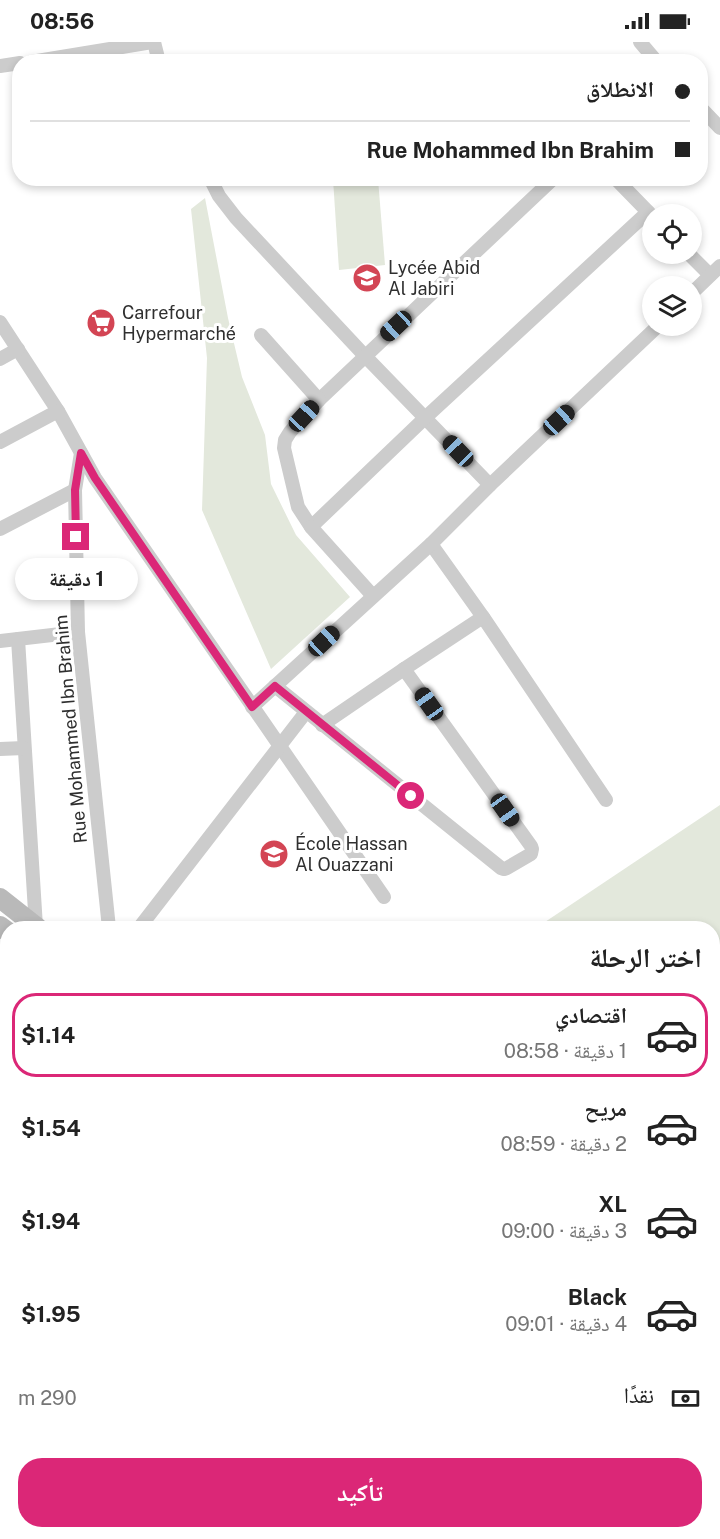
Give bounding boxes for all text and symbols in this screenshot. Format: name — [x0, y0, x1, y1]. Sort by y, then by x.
text: 08:56 — [30, 8, 94, 34]
text: الانطلاق — [586, 76, 654, 102]
text: Rue Mohammed Ibn Brahim — [367, 137, 654, 163]
map controls — [642, 204, 702, 336]
button: locate — [642, 204, 702, 264]
place label: Lycée Abid Al Jabiri — [388, 257, 480, 299]
school or university icon: Lycée Abid Al Jabiri — [351, 262, 383, 294]
button: layers — [642, 276, 702, 336]
place label: Carrefour Hypermarché — [122, 302, 236, 344]
supermarket icon: Carrefour Hypermarché — [85, 307, 117, 339]
car — [377, 307, 415, 345]
car — [285, 397, 323, 435]
car — [540, 401, 578, 439]
car — [439, 432, 477, 470]
route end — [62, 523, 89, 550]
callout: 1 دقيقة — [14, 558, 138, 600]
text: 1 دقيقة — [49, 567, 104, 591]
street label: Rue Mohammed Ibn Brahim — [50, 614, 91, 844]
car — [305, 622, 343, 660]
car — [411, 684, 447, 724]
route start — [397, 782, 424, 809]
car — [487, 790, 523, 830]
place label: École Hassan Al Ouazzani — [295, 832, 408, 875]
school or university icon: École Hassan Al Ouazzani — [258, 838, 290, 870]
text: اختر الرحلة — [589, 941, 702, 973]
text: اقتصادي — [555, 1002, 627, 1028]
icon: car — [645, 1008, 699, 1062]
text: $1.14 — [21, 1022, 75, 1048]
text: 1 دقيقة · 08:58 — [504, 1039, 627, 1063]
text: مريح — [584, 1095, 627, 1121]
icon: car — [645, 1101, 699, 1155]
text: $1.54 — [21, 1115, 81, 1141]
text: 2 دقيقة · 08:59 — [501, 1132, 627, 1156]
text: XL — [599, 1191, 627, 1217]
icon: car — [645, 1194, 699, 1248]
text: $1.94 — [21, 1208, 80, 1234]
text: 3 دقيقة · 09:00 — [501, 1219, 627, 1243]
text: Black — [568, 1284, 627, 1310]
icon: car — [645, 1287, 699, 1341]
text: $1.95 — [21, 1301, 81, 1327]
text: 4 دقيقة · 09:01 — [505, 1312, 627, 1336]
text: نقدًا — [624, 1382, 654, 1408]
icon: cash — [669, 1382, 702, 1415]
text: 290 m — [18, 1386, 77, 1410]
button: تأكيد — [18, 1458, 702, 1527]

